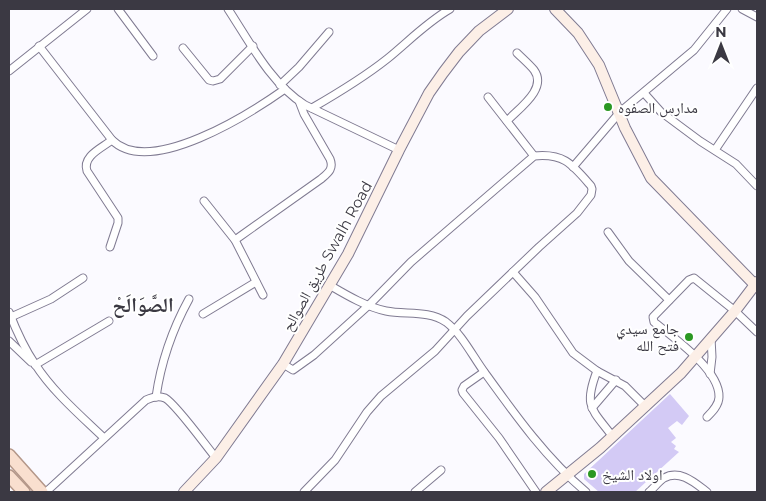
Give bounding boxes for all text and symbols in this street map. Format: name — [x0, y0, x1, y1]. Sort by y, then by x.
north arrow — [696, 20, 746, 70]
text: N — [715, 23, 727, 41]
place label: مدارس الصفوه — [618, 98, 698, 118]
marker: مدارس الصفوه — [602, 101, 614, 113]
street label: طريق الصوالح Swalh Road — [278, 178, 377, 335]
district label: الصَّوَالَحْ — [112, 293, 174, 318]
place label: جامع سيدي فتح الله — [616, 319, 679, 356]
marker: جامع سيدي فتح الله — [683, 331, 695, 343]
place label: اولاد الشيخ — [602, 465, 663, 485]
marker: اولاد الشيخ — [586, 468, 598, 480]

